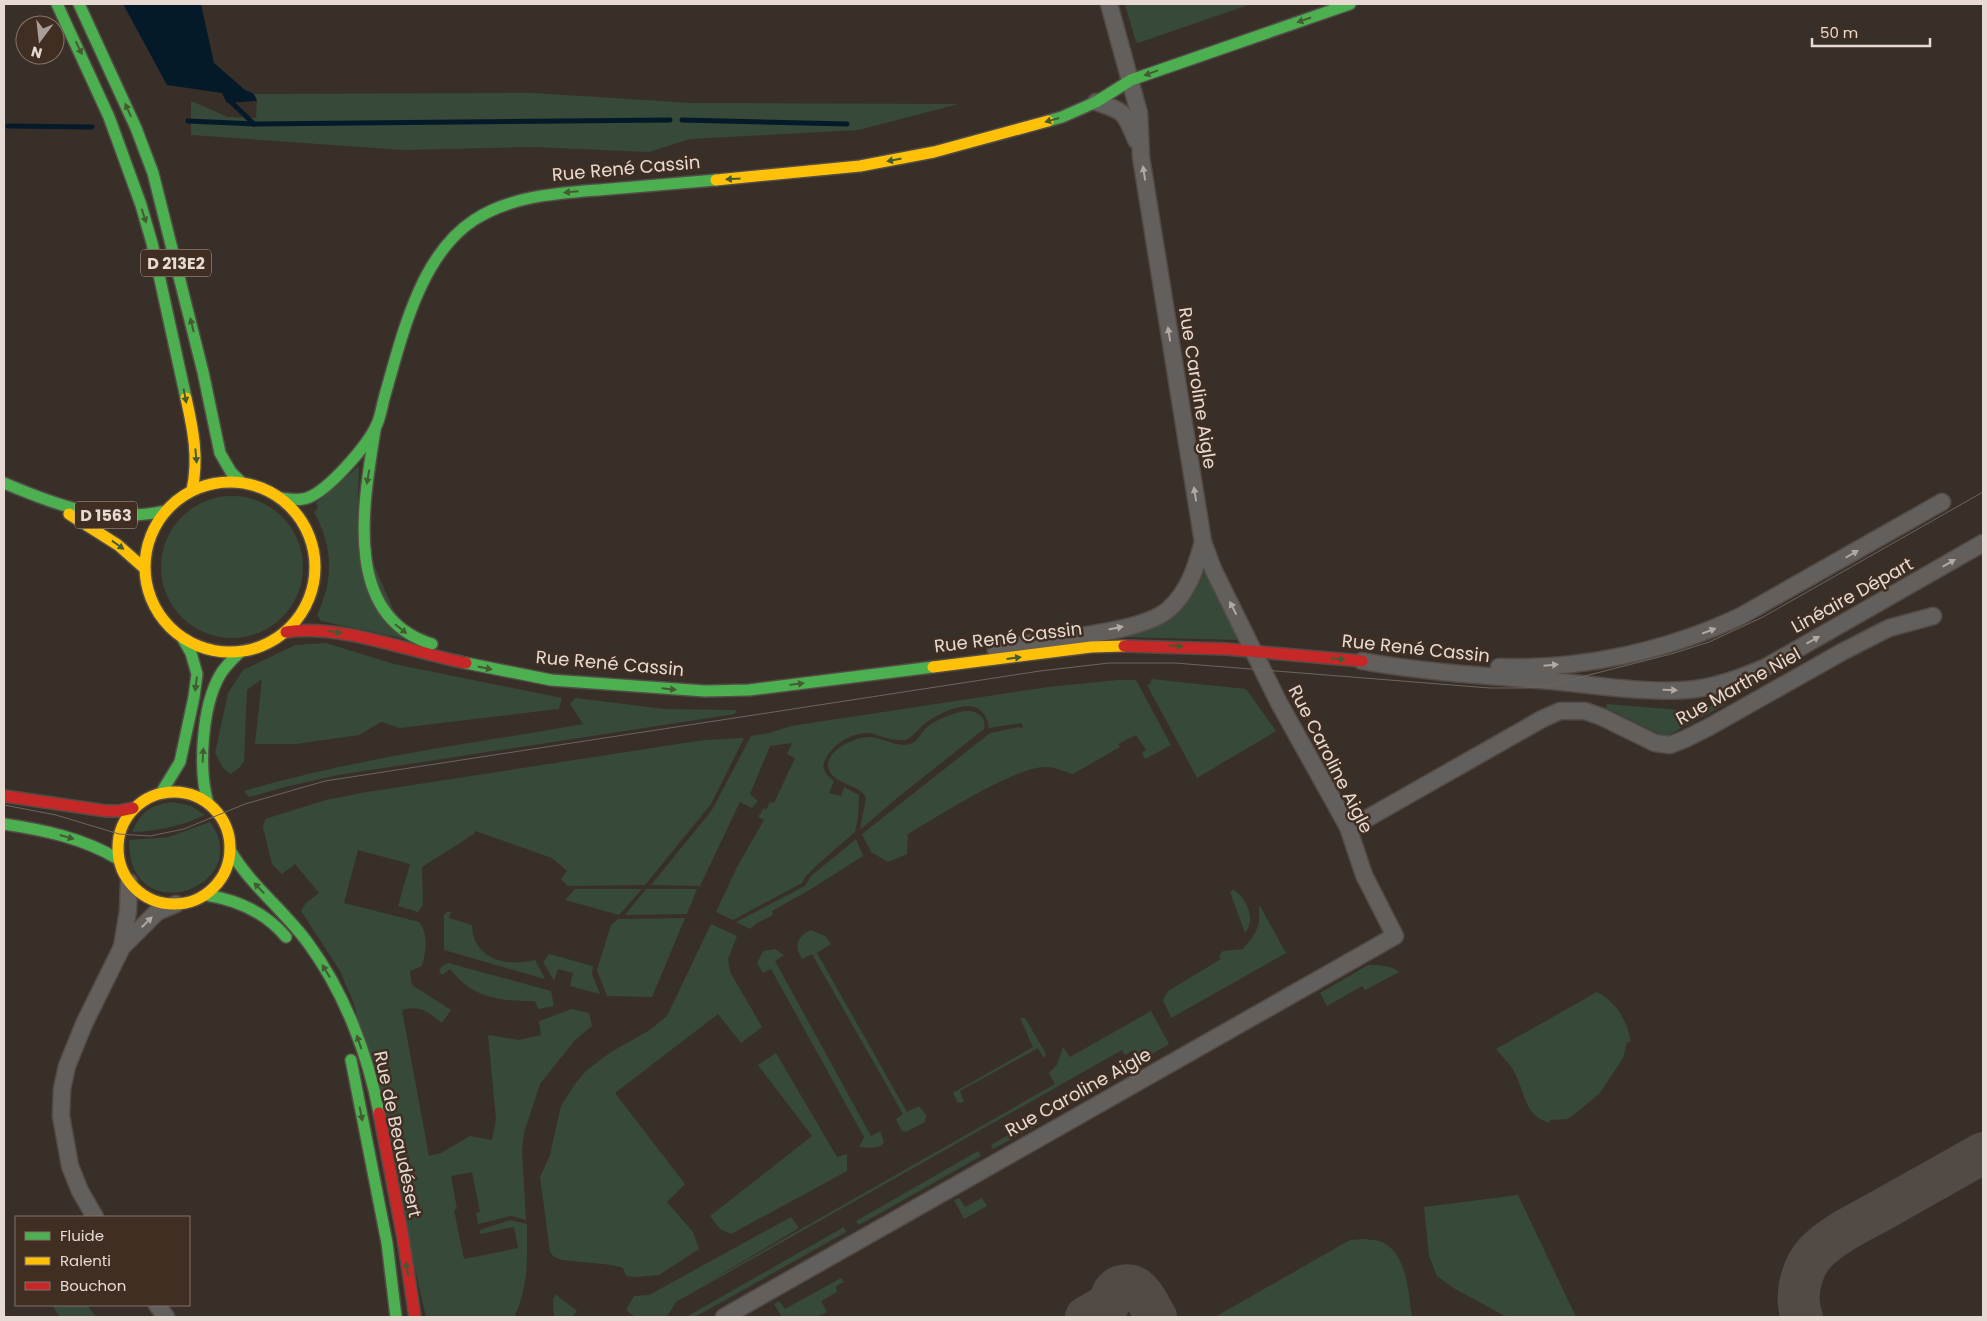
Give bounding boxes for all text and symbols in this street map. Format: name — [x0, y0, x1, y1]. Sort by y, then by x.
north arrow — [15, 15, 65, 65]
scale bar — [1812, 15, 1930, 47]
one-way arrow — [1297, 17, 1312, 24]
text: 50 m — [1820, 22, 1858, 43]
one-way arrow — [74, 40, 83, 55]
text: N — [29, 42, 44, 64]
one-way arrow — [1143, 69, 1158, 77]
one-way arrow — [124, 103, 132, 117]
one-way arrow — [1044, 117, 1059, 125]
street label: Rue René Cassin — [551, 149, 701, 187]
one-way arrow — [886, 157, 902, 165]
one-way arrow — [1139, 165, 1147, 181]
one-way arrow — [724, 175, 740, 183]
one-way arrow — [563, 188, 579, 196]
one-way arrow — [141, 209, 149, 224]
road number: D 213E2 — [141, 250, 211, 276]
street label: Rue Caroline Aigle — [1173, 305, 1223, 471]
one-way arrow — [188, 317, 196, 332]
one-way arrow — [1165, 326, 1173, 342]
one-way arrow — [182, 388, 190, 404]
one-way arrow — [192, 448, 200, 464]
one-way arrow — [363, 470, 371, 486]
one-way arrow — [1191, 486, 1199, 502]
road number: D 1563 — [75, 502, 137, 528]
one-way arrow — [111, 540, 125, 550]
one-way arrow — [1845, 549, 1859, 558]
street label: Linéaire Départ — [1787, 551, 1917, 639]
one-way arrow — [1943, 558, 1956, 567]
one-way arrow — [1229, 601, 1237, 616]
street label: Rue René Cassin — [933, 616, 1083, 658]
one-way arrow — [394, 624, 407, 635]
one-way arrow — [1108, 624, 1124, 632]
one-way arrow — [1702, 626, 1716, 634]
one-way arrow — [327, 628, 343, 636]
street label: Rue René Cassin — [1341, 628, 1491, 668]
one-way arrow — [1806, 635, 1820, 644]
street label: Rue Marthe Niel — [1671, 641, 1805, 731]
one-way arrow — [1168, 642, 1184, 650]
street label: Rue René Cassin — [535, 644, 685, 682]
one-way arrow — [1006, 654, 1022, 662]
one-way arrow — [1330, 656, 1346, 664]
one-way arrow — [1543, 661, 1559, 669]
one-way arrow — [478, 664, 493, 672]
one-way arrow — [191, 677, 199, 693]
one-way arrow — [789, 680, 805, 688]
street label: Rue Caroline Aigle — [1283, 681, 1379, 837]
one-way arrow — [661, 685, 677, 693]
one-way arrow — [1662, 686, 1678, 694]
one-way arrow — [199, 747, 207, 763]
one-way arrow — [59, 833, 74, 841]
one-way arrow — [254, 882, 266, 894]
one-way arrow — [141, 917, 153, 929]
one-way arrow — [321, 964, 331, 977]
one-way arrow — [355, 1034, 363, 1049]
street label: Rue Caroline Aigle — [1000, 1041, 1156, 1143]
street label: Rue de Beaudésert — [368, 1048, 428, 1220]
one-way arrow — [357, 1106, 365, 1122]
legend — [15, 1216, 190, 1306]
text: Fluide — [60, 1225, 104, 1246]
text: Ralenti — [60, 1250, 111, 1271]
one-way arrow — [403, 1261, 411, 1277]
text: Bouchon — [60, 1275, 126, 1296]

